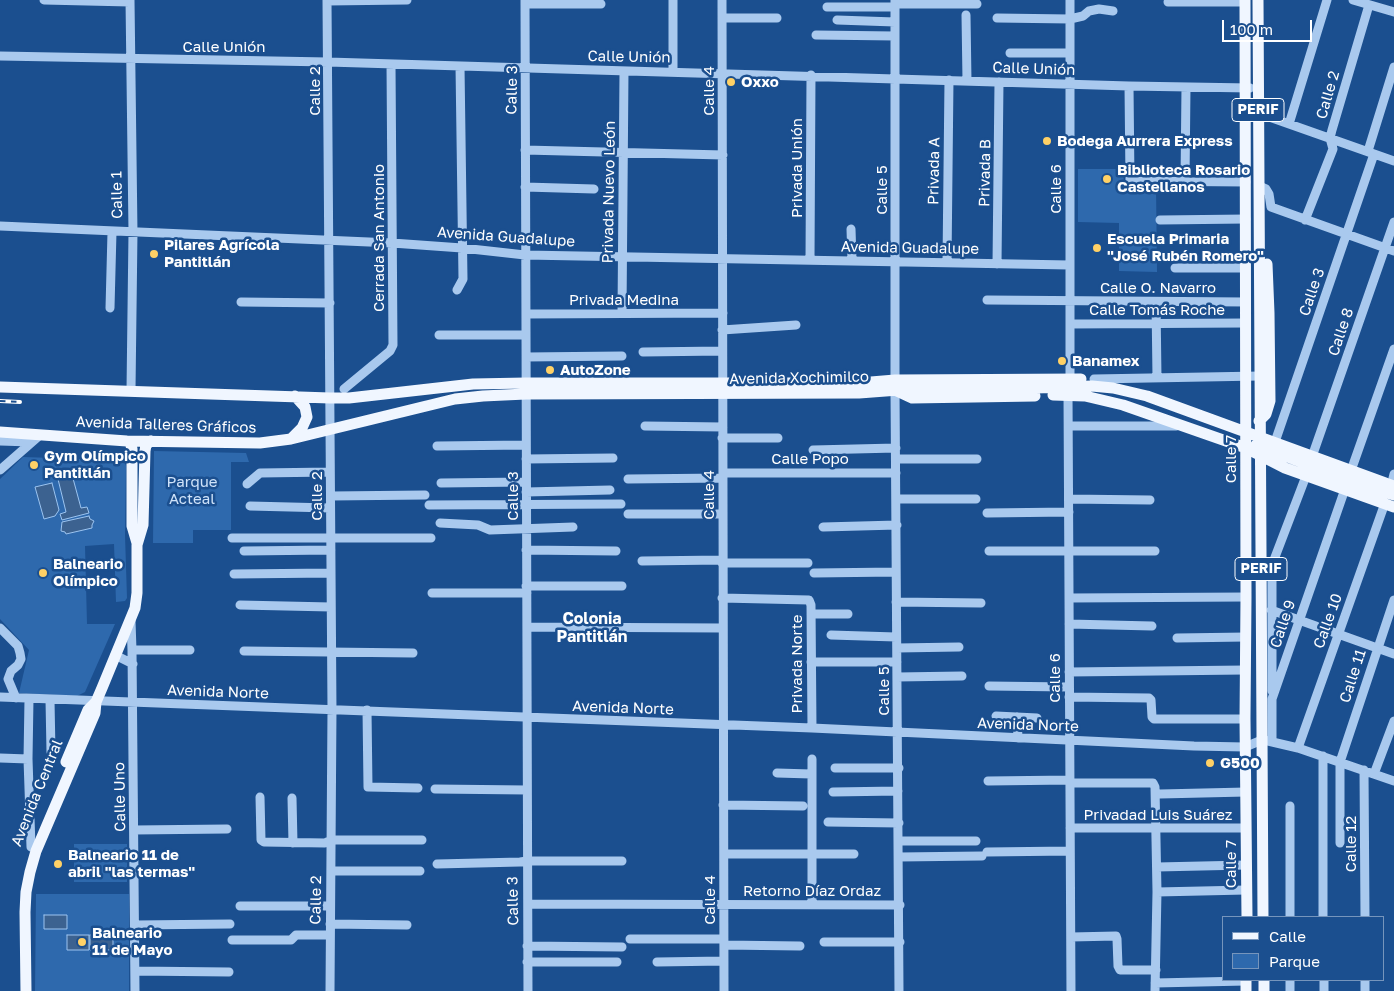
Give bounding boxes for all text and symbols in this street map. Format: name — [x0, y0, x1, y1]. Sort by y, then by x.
scale bar — [1224, 10, 1314, 42]
text: 100 m — [1230, 20, 1273, 38]
street label: Calle Unión — [183, 38, 265, 56]
street label: Calle Unión — [587, 47, 671, 67]
street label: Calle Unión — [992, 59, 1076, 79]
street label: Calle 3 — [503, 65, 521, 115]
street label: Calle 2 — [306, 66, 324, 116]
street label: Calle 4 — [700, 66, 718, 116]
street label: Calle 2 — [1313, 69, 1343, 121]
place label: Oxxo — [741, 73, 779, 91]
marker: Oxxo — [725, 76, 737, 88]
road number: PERIF — [1232, 98, 1284, 122]
street label: Privada Unión — [788, 118, 806, 218]
street label: Privada Nuevo León — [599, 121, 619, 263]
place label: Bodega Aurrera Express — [1057, 132, 1233, 150]
marker: Bodega Aurrera Express — [1041, 135, 1053, 147]
street label: Privada A — [924, 137, 944, 205]
street label: Privada B — [975, 139, 995, 207]
place label: Biblioteca Rosario Castellanos — [1117, 161, 1250, 196]
street label: Cerrada San Antonio — [370, 164, 388, 312]
street label: Calle 6 — [1047, 164, 1065, 214]
street label: Calle 5 — [873, 165, 891, 215]
street label: Calle 1 — [108, 171, 126, 219]
marker: Biblioteca Rosario Castellanos — [1101, 173, 1113, 185]
street label: Avenida Guadalupe — [436, 223, 576, 251]
place label: Escuela Primaria "José Rubén Romero" — [1107, 230, 1264, 265]
place label: Pilares Agrícola Pantitlán — [164, 236, 280, 271]
street label: Avenida Guadalupe — [841, 238, 979, 258]
marker: Escuela Primaria "José Rubén Romero" — [1091, 242, 1103, 254]
marker: Pilares Agrícola Pantitlán — [148, 248, 160, 260]
street label: Calle 3 — [1295, 266, 1329, 318]
street label: Calle O. Navarro — [1100, 279, 1216, 297]
street label: Privada Medina — [569, 291, 679, 309]
street label: Calle Tomás Roche — [1089, 301, 1225, 319]
street label: Calle 8 — [1324, 306, 1358, 358]
place label: Banamex — [1072, 352, 1139, 370]
marker: Banamex — [1056, 355, 1068, 367]
place label: AutoZone — [560, 361, 631, 379]
marker: AutoZone — [544, 364, 556, 376]
street label: Avenida Xochimilco — [729, 368, 869, 388]
street label: Avenida Talleres Gráficos — [75, 413, 257, 437]
street label: Calle 7 — [1222, 435, 1240, 483]
place label: Gym Olímpico Pantitlán — [44, 447, 146, 482]
street label: Calle Popo — [771, 450, 849, 468]
marker: Gym Olímpico Pantitlán — [28, 459, 40, 471]
street label: Calle 4 — [700, 470, 718, 520]
street label: Calle 2 — [308, 471, 326, 521]
street label: Calle 3 — [504, 471, 522, 521]
park label: Parque Acteal — [167, 473, 217, 508]
place label: Balneario Olímpico — [53, 555, 123, 590]
road number: PERIF — [1235, 558, 1287, 580]
marker: Balneario Olímpico — [37, 567, 49, 579]
street label: Calle 10 — [1310, 591, 1346, 651]
street label: Calle 9 — [1266, 598, 1300, 650]
district label: Colonia Pantitlán — [557, 609, 627, 647]
street label: Privada Norte — [788, 615, 806, 713]
street label: Calle 11 — [1336, 647, 1370, 705]
street label: Calle 6 — [1046, 653, 1064, 703]
street label: Calle 5 — [875, 666, 893, 716]
street label: Avenida Norte — [167, 681, 269, 703]
street label: Avenida Norte — [572, 697, 674, 719]
street label: Avenida Norte — [977, 714, 1079, 736]
street label: Avenida Central — [7, 737, 67, 849]
place label: G500 — [1220, 754, 1260, 772]
marker: G500 — [1204, 757, 1216, 769]
street label: Calle Uno — [110, 762, 130, 832]
street label: Privadad Luis Suárez — [1083, 806, 1233, 824]
street label: Calle 12 — [1342, 816, 1360, 872]
street label: Calle 7 — [1222, 840, 1240, 888]
place label: Balneario 11 de abril "las termas" — [68, 846, 195, 881]
marker: Balneario 11 de abril "las termas" — [52, 858, 64, 870]
street label: Calle 2 — [307, 875, 325, 925]
street label: Calle 4 — [701, 875, 719, 925]
street label: Calle 3 — [504, 876, 522, 926]
street label: Retorno Díaz Ordaz — [743, 882, 881, 900]
legend — [1222, 916, 1384, 981]
place label: Balneario 11 de Mayo — [92, 924, 173, 959]
text: Calle — [1269, 927, 1306, 945]
marker: Balneario 11 de Mayo — [76, 936, 88, 948]
text: Parque — [1269, 952, 1320, 970]

